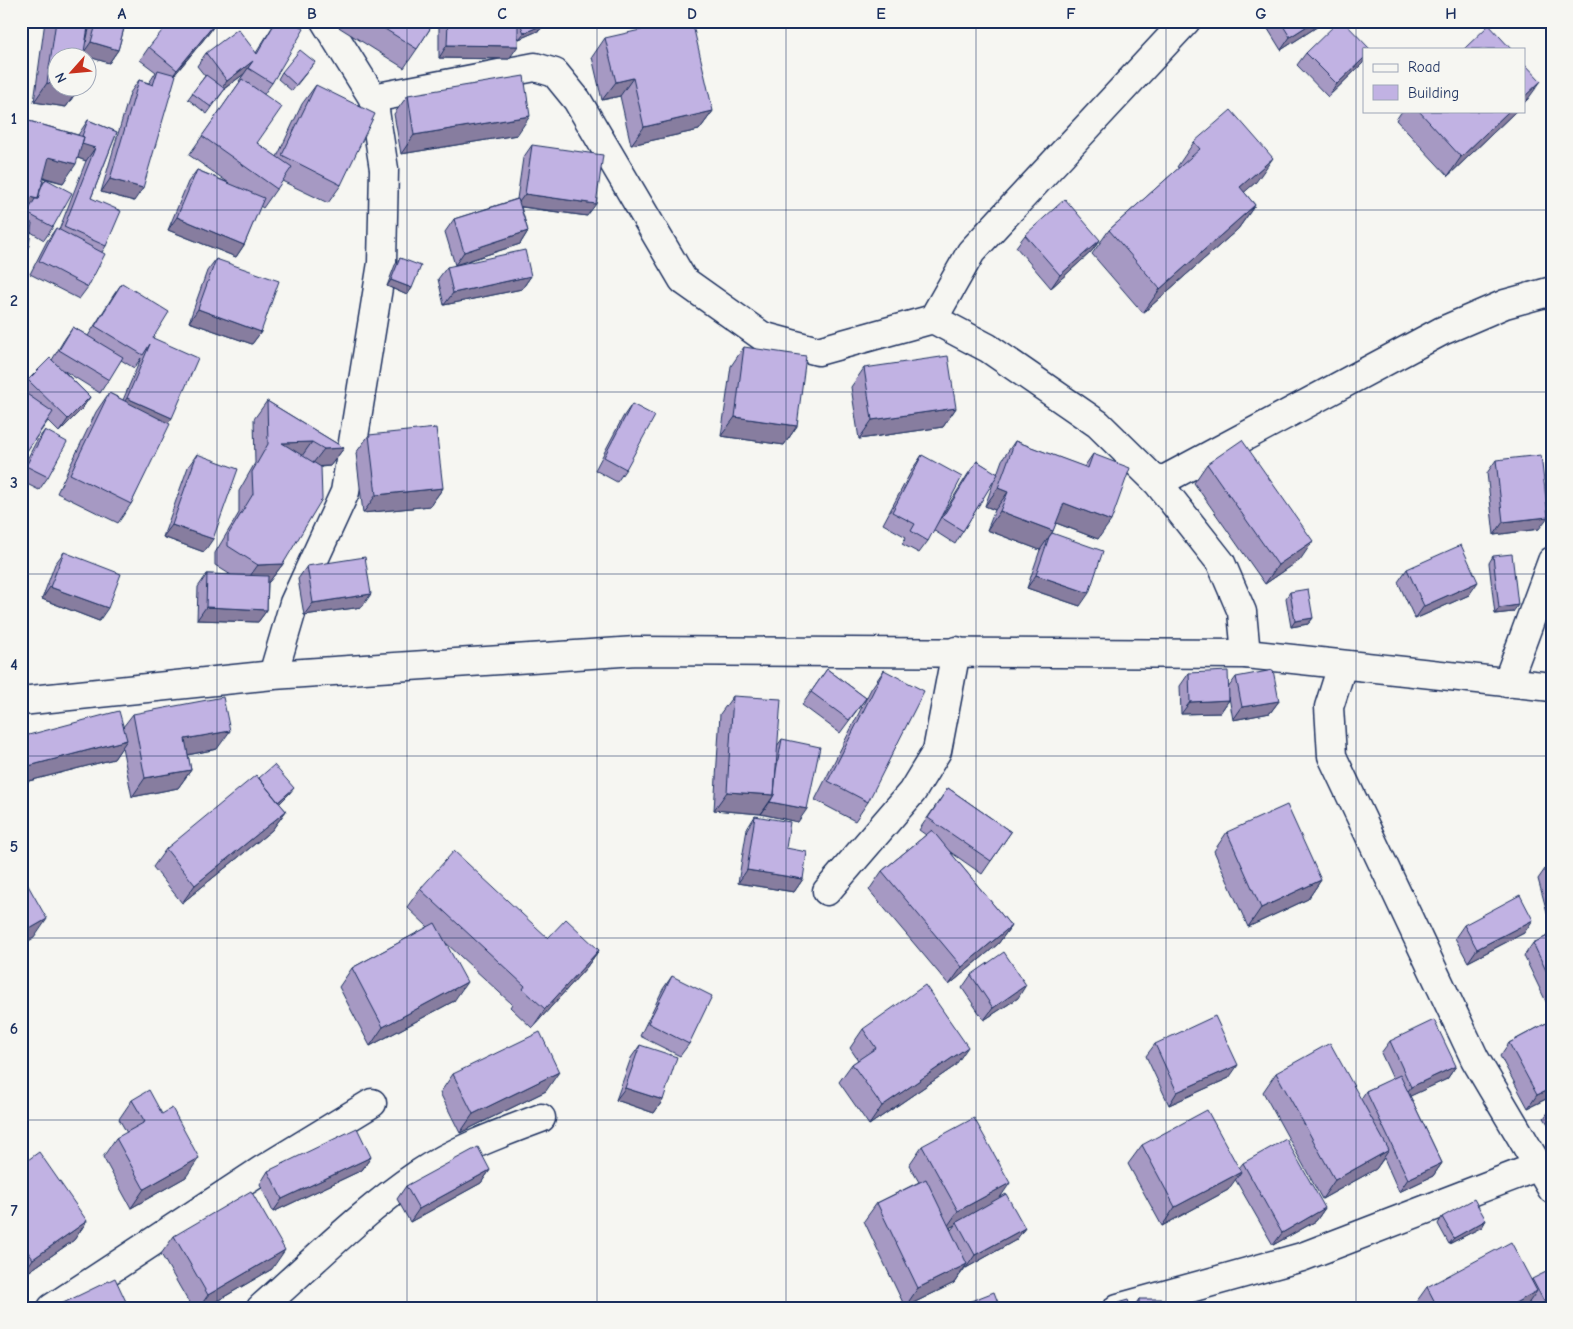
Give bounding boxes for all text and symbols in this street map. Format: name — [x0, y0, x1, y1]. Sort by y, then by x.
text: A — [118, 5, 127, 23]
text: B — [307, 5, 317, 23]
text: C — [497, 5, 507, 23]
text: D — [687, 5, 697, 23]
text: E — [876, 5, 886, 23]
text: F — [1066, 5, 1076, 23]
text: G — [1255, 5, 1267, 23]
text: H — [1445, 5, 1457, 23]
north arrow — [48, 48, 98, 98]
legend — [1363, 48, 1526, 112]
text: Road — [1408, 58, 1440, 76]
text: N — [51, 70, 71, 86]
text: Building — [1408, 84, 1459, 102]
text: 1 — [11, 110, 17, 128]
text: 2 — [10, 292, 18, 310]
text: 3 — [10, 474, 18, 492]
text: 4 — [10, 656, 18, 674]
text: 5 — [10, 838, 18, 856]
text: 6 — [10, 1020, 18, 1038]
text: 7 — [10, 1202, 18, 1220]

